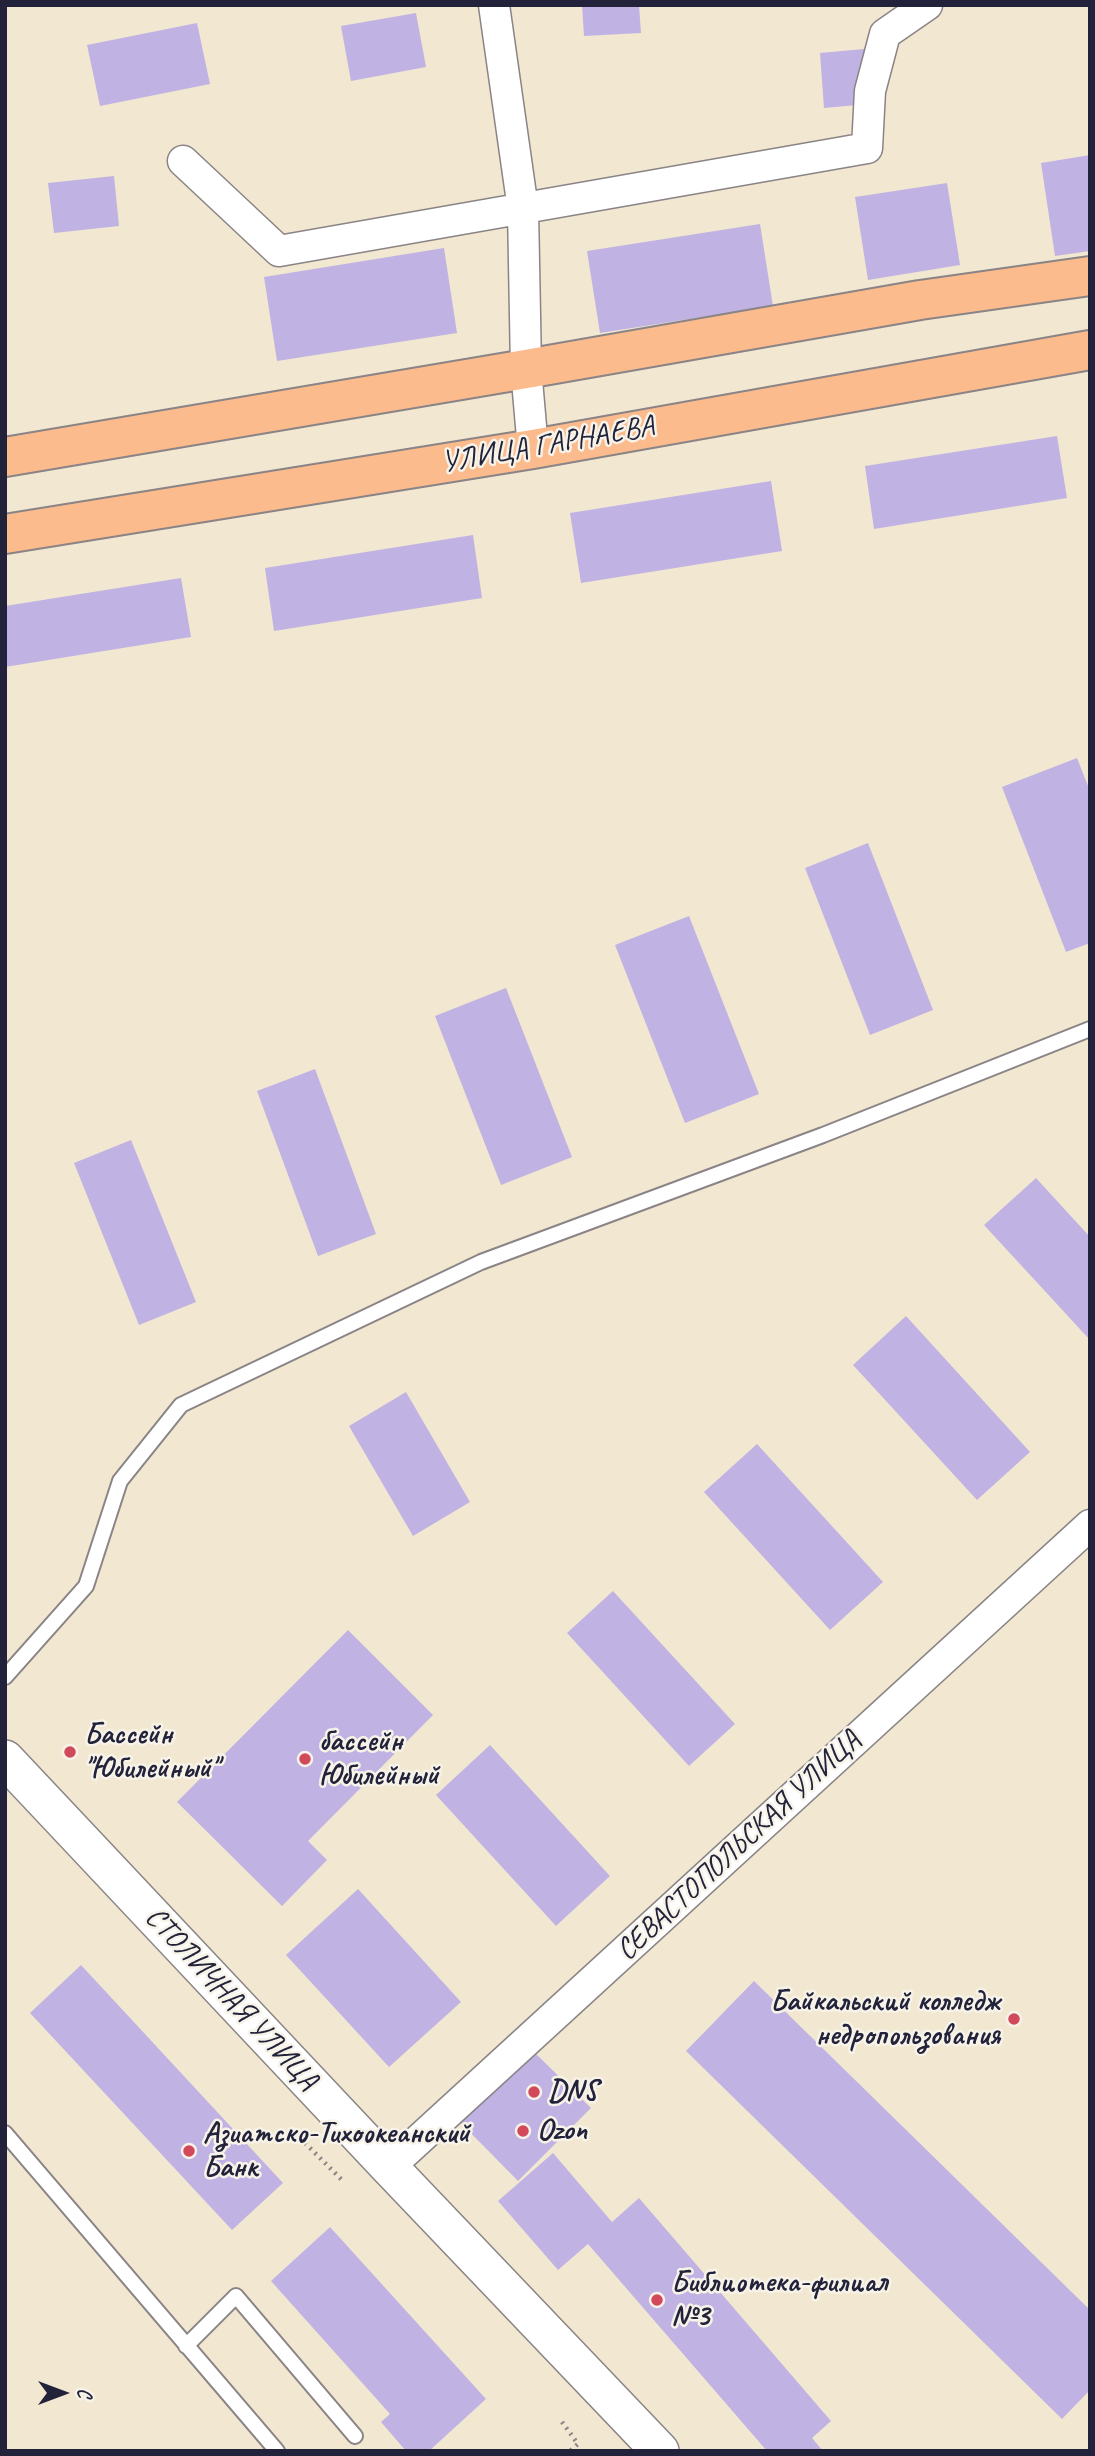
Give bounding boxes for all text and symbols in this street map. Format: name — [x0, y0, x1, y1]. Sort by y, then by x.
street label: УЛИЦА ГАРНАЕВА — [439, 409, 657, 481]
place label: Бассейн "Юбилейный" — [84, 1717, 218, 1788]
street label: СЕВАСТОПОЛЬСКАЯ УЛИЦА — [609, 1723, 869, 1969]
place label: бассейн Юбилейный — [319, 1724, 439, 1794]
marker: Бассейн "Юбилейный" — [62, 1744, 78, 1760]
marker: бассейн Юбилейный — [297, 1751, 313, 1767]
street label: СТОЛИЧНАЯ УЛИЦА — [137, 1900, 325, 2098]
place label: Байкальский колледж недропользования — [770, 1984, 1000, 2054]
marker: Байкальский колледж недропользования — [1006, 2011, 1022, 2027]
place label: DNS — [548, 2074, 598, 2110]
marker: DNS — [526, 2084, 542, 2100]
place label: Ozon — [537, 2113, 587, 2149]
place label: Азиатско-Тихоокеанский Банк — [203, 2116, 470, 2186]
marker: Ozon — [515, 2123, 531, 2139]
marker: Азиатско-Тихоокеанский Банк — [181, 2143, 197, 2159]
place label: Библиотека-филиал №3 — [671, 2265, 887, 2336]
marker: Библиотека-филиал №3 — [649, 2292, 665, 2308]
north arrow — [28, 2358, 98, 2428]
text: С — [72, 2388, 96, 2398]

